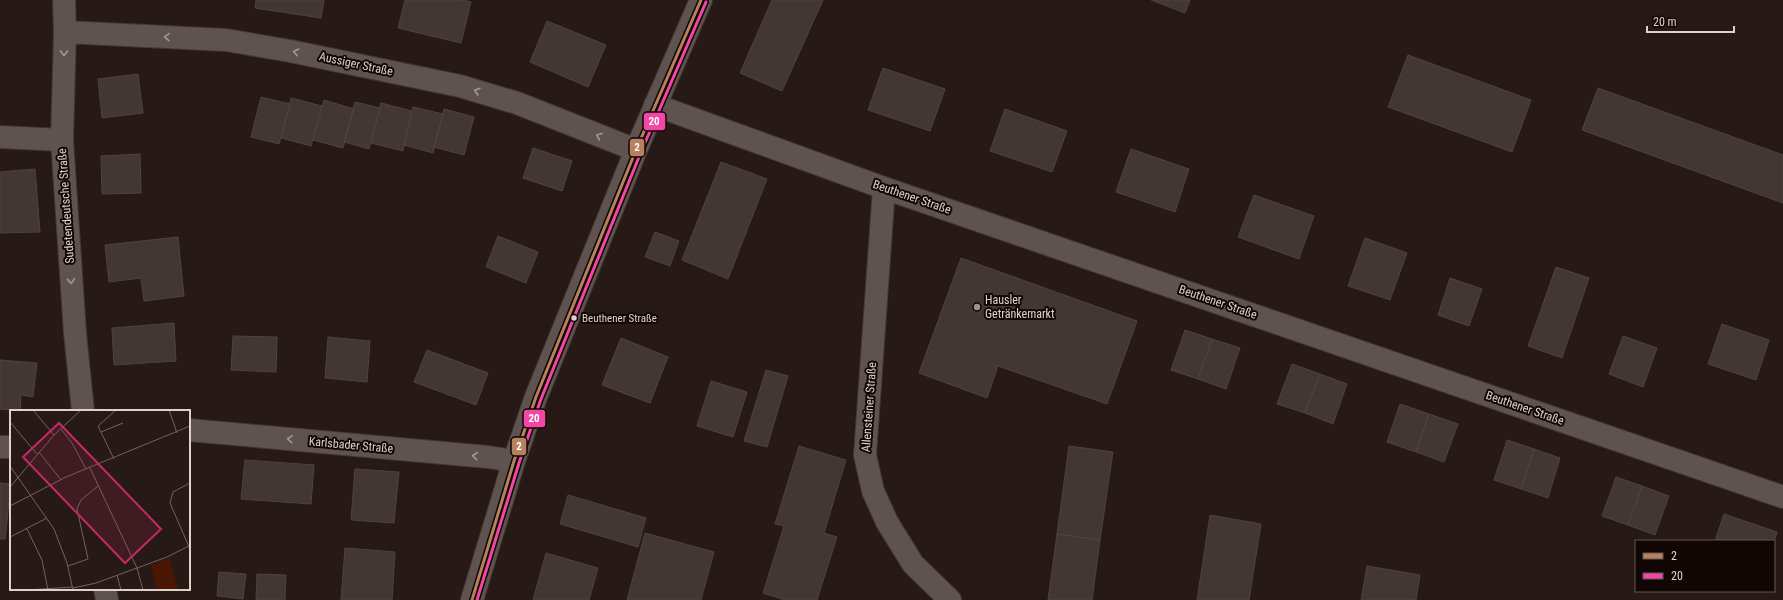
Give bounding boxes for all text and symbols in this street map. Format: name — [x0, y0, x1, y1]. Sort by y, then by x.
scale bar — [1647, 8, 1734, 34]
text: 20 m — [1653, 15, 1677, 29]
one-way arrow — [164, 33, 170, 42]
one-way arrow — [293, 48, 299, 56]
street label: Aussiger Straße — [318, 49, 395, 79]
one-way arrow — [60, 50, 68, 56]
one-way arrow — [474, 87, 481, 96]
line badge: 20 — [643, 112, 666, 131]
text: 20 — [648, 115, 660, 128]
one-way arrow — [596, 133, 603, 141]
line badge: 2 — [629, 138, 645, 157]
text: 2 — [634, 141, 640, 154]
street label: Sudetendeutsche Straße — [55, 148, 77, 264]
street label: Beuthener Straße — [871, 177, 953, 217]
one-way arrow — [67, 278, 76, 284]
street label: Beuthener Straße — [1177, 282, 1259, 322]
place label: Hausler Getränkemarkt — [985, 293, 1055, 321]
marker: Hausler Getränkemarkt — [972, 302, 982, 312]
place label: Beuthener Straße — [582, 312, 657, 325]
marker: Beuthener Straße — [569, 313, 579, 323]
street label: Allensteiner Straße — [859, 361, 879, 452]
street label: Beuthener Straße — [1484, 388, 1566, 428]
line badge: 20 — [523, 409, 546, 428]
inset map — [10, 410, 190, 590]
text: 20 — [528, 412, 540, 425]
street label: Karlsbader Straße — [308, 434, 394, 456]
one-way arrow — [287, 435, 293, 444]
line badge: 2 — [511, 437, 527, 456]
text: 2 — [516, 440, 522, 453]
one-way arrow — [472, 452, 478, 461]
legend — [1635, 540, 1775, 592]
text: 2 — [1671, 549, 1677, 563]
text: 20 — [1671, 569, 1683, 583]

